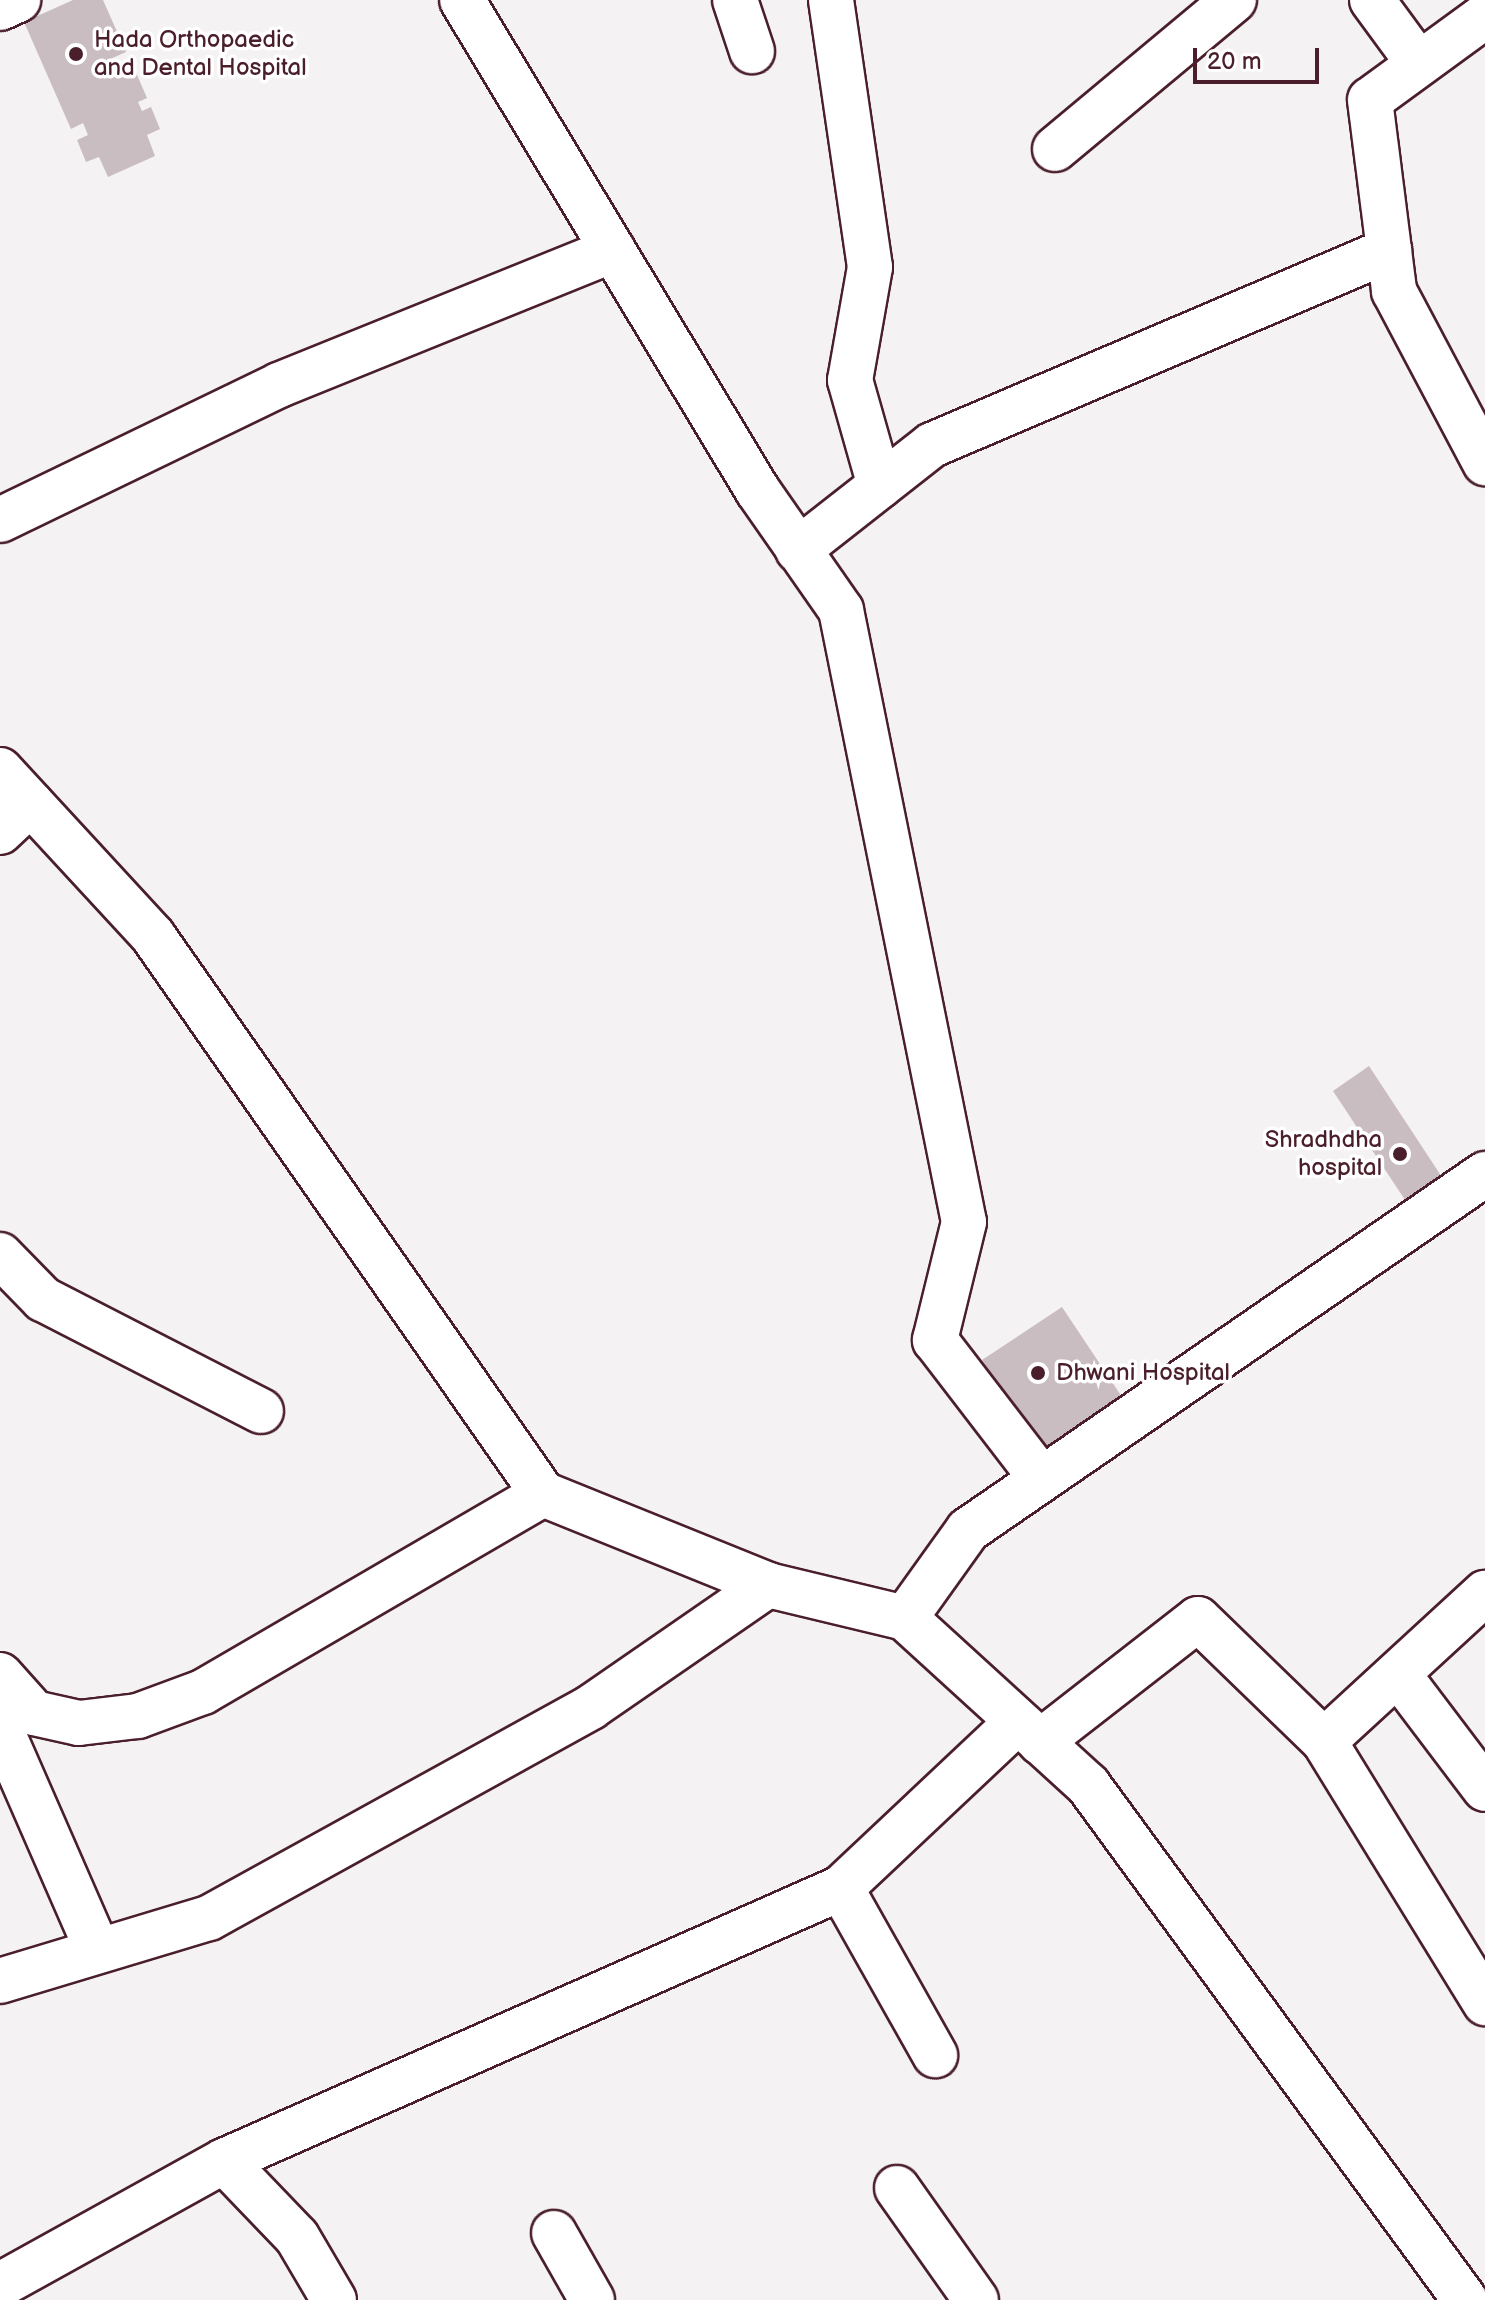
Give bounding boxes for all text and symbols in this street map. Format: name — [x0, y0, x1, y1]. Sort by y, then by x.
place label: Hada Orthopaedic and Dental Hospital — [94, 26, 307, 82]
scale bar — [1197, 32, 1323, 82]
marker: Hada Orthopaedic and Dental Hospital — [65, 43, 87, 65]
text: 20 m — [1207, 47, 1262, 76]
place label: Shradhdha hospital — [1265, 1126, 1382, 1182]
marker: Shradhdha hospital — [1389, 1143, 1411, 1165]
place label: Dhwani Hospital — [1056, 1359, 1230, 1387]
marker: Dhwani Hospital — [1027, 1362, 1049, 1384]

